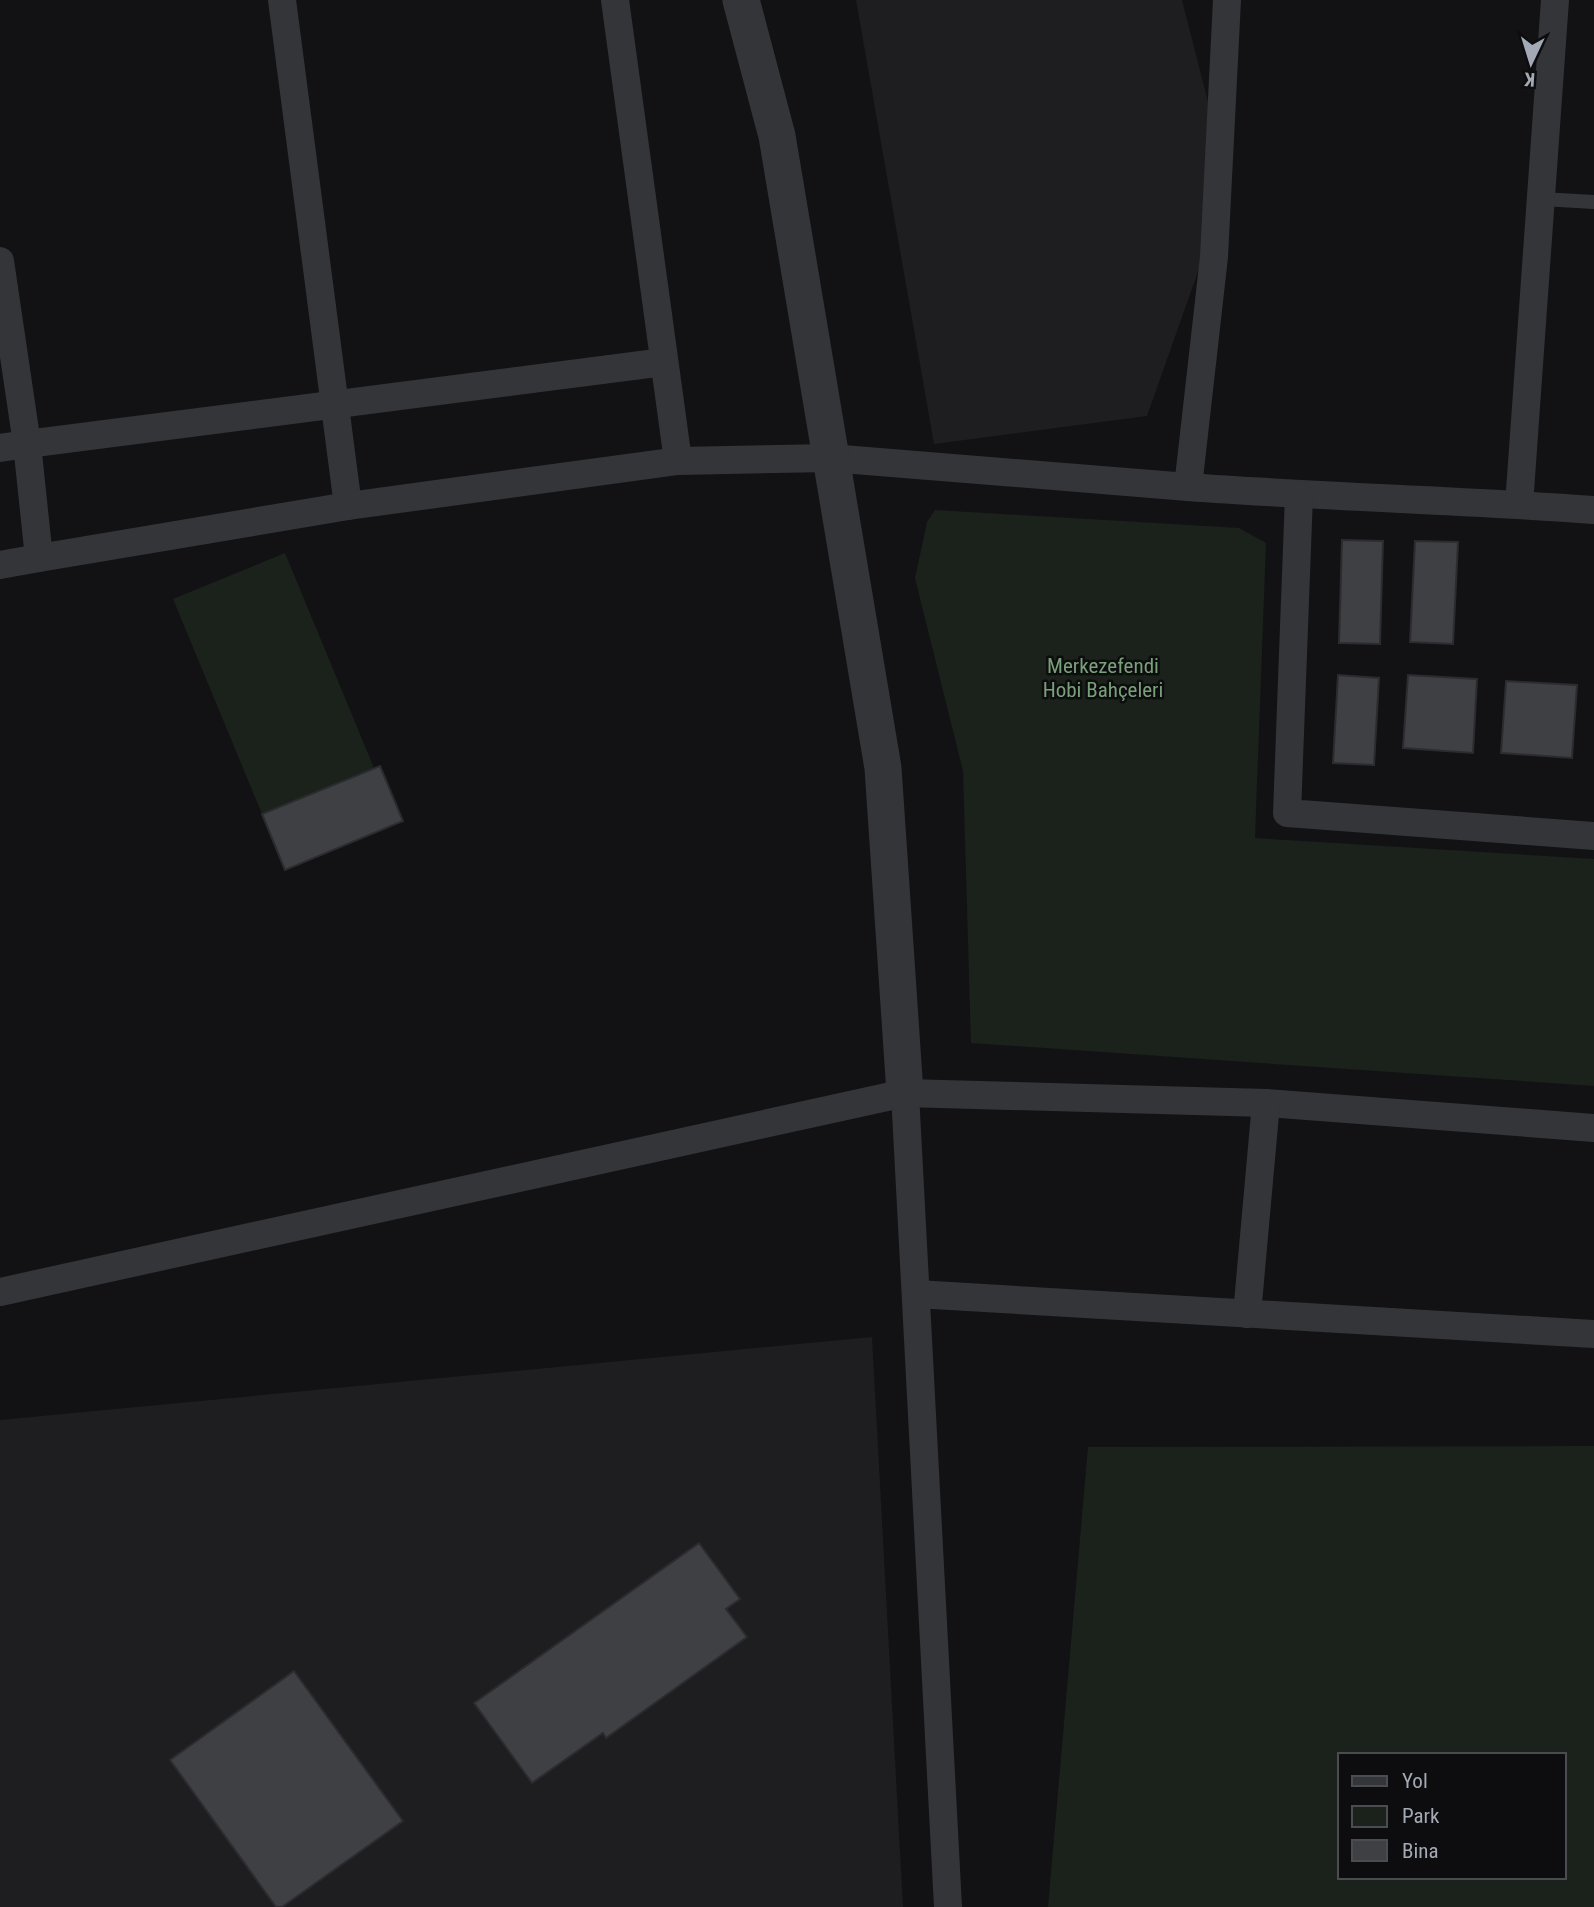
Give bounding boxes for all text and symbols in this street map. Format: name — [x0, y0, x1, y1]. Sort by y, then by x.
north arrow — [1496, 28, 1566, 98]
text: K — [1523, 68, 1536, 91]
park label: Merkezefendi Hobi Bahçeleri — [1043, 654, 1163, 702]
legend — [1338, 1753, 1566, 1879]
text: Yol — [1402, 1769, 1428, 1793]
text: Park — [1402, 1804, 1440, 1828]
text: Bina — [1402, 1839, 1439, 1863]

